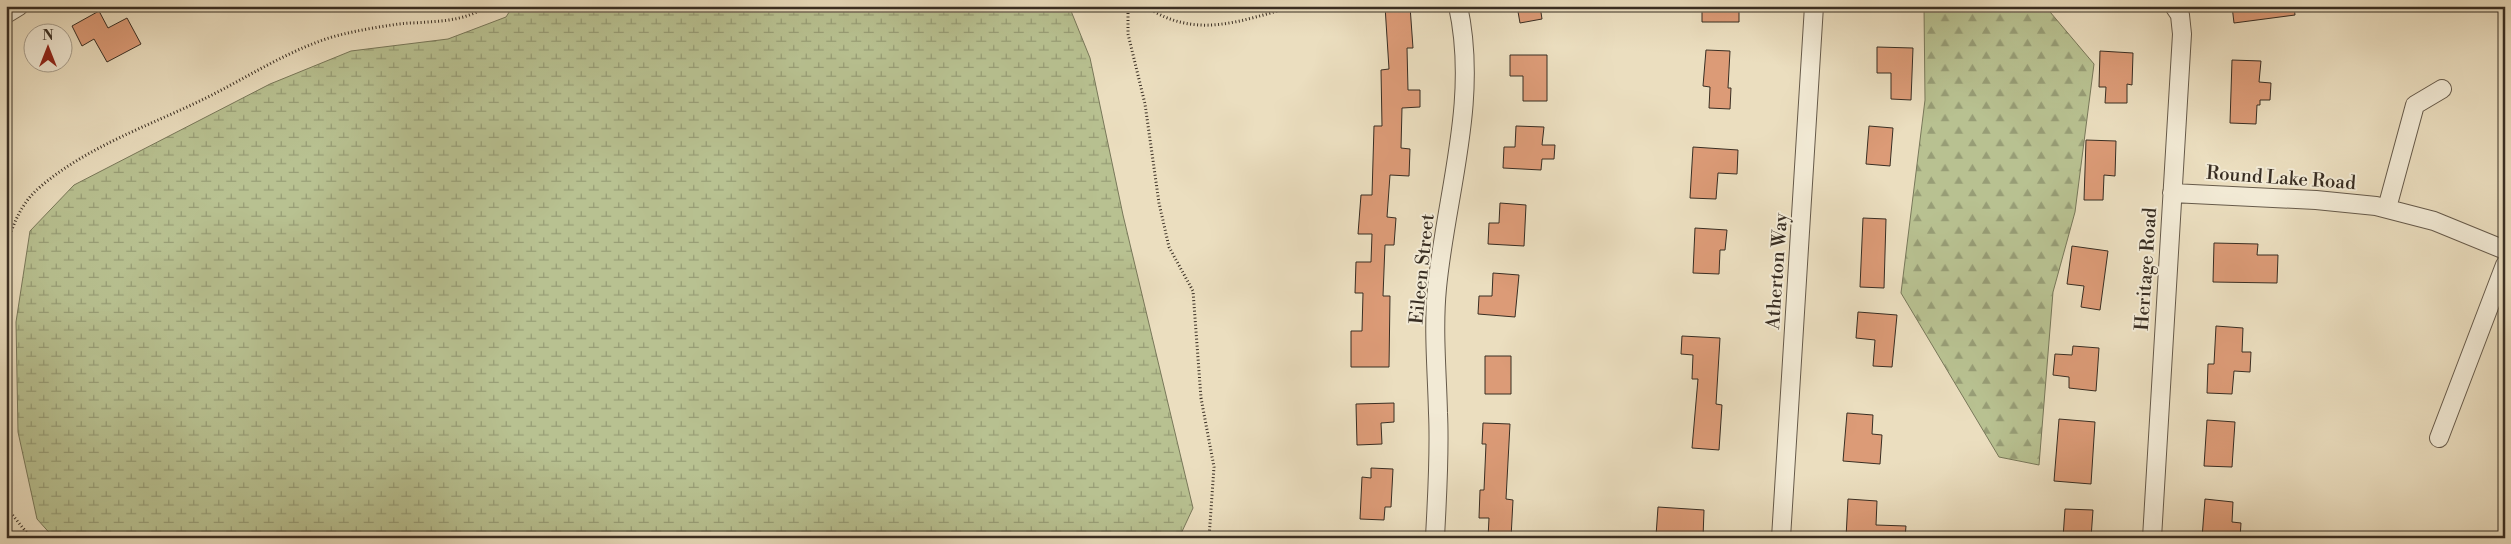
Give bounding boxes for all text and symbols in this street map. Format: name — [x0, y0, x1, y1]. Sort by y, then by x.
north arrow — [22, 22, 72, 72]
text: N — [42, 27, 54, 45]
street label: Round Lake Road — [2205, 161, 2357, 195]
street label: Heritage Road — [2130, 206, 2162, 331]
street label: Atherton Way — [1761, 211, 1793, 331]
street label: Eileen Street — [1404, 212, 1440, 325]

